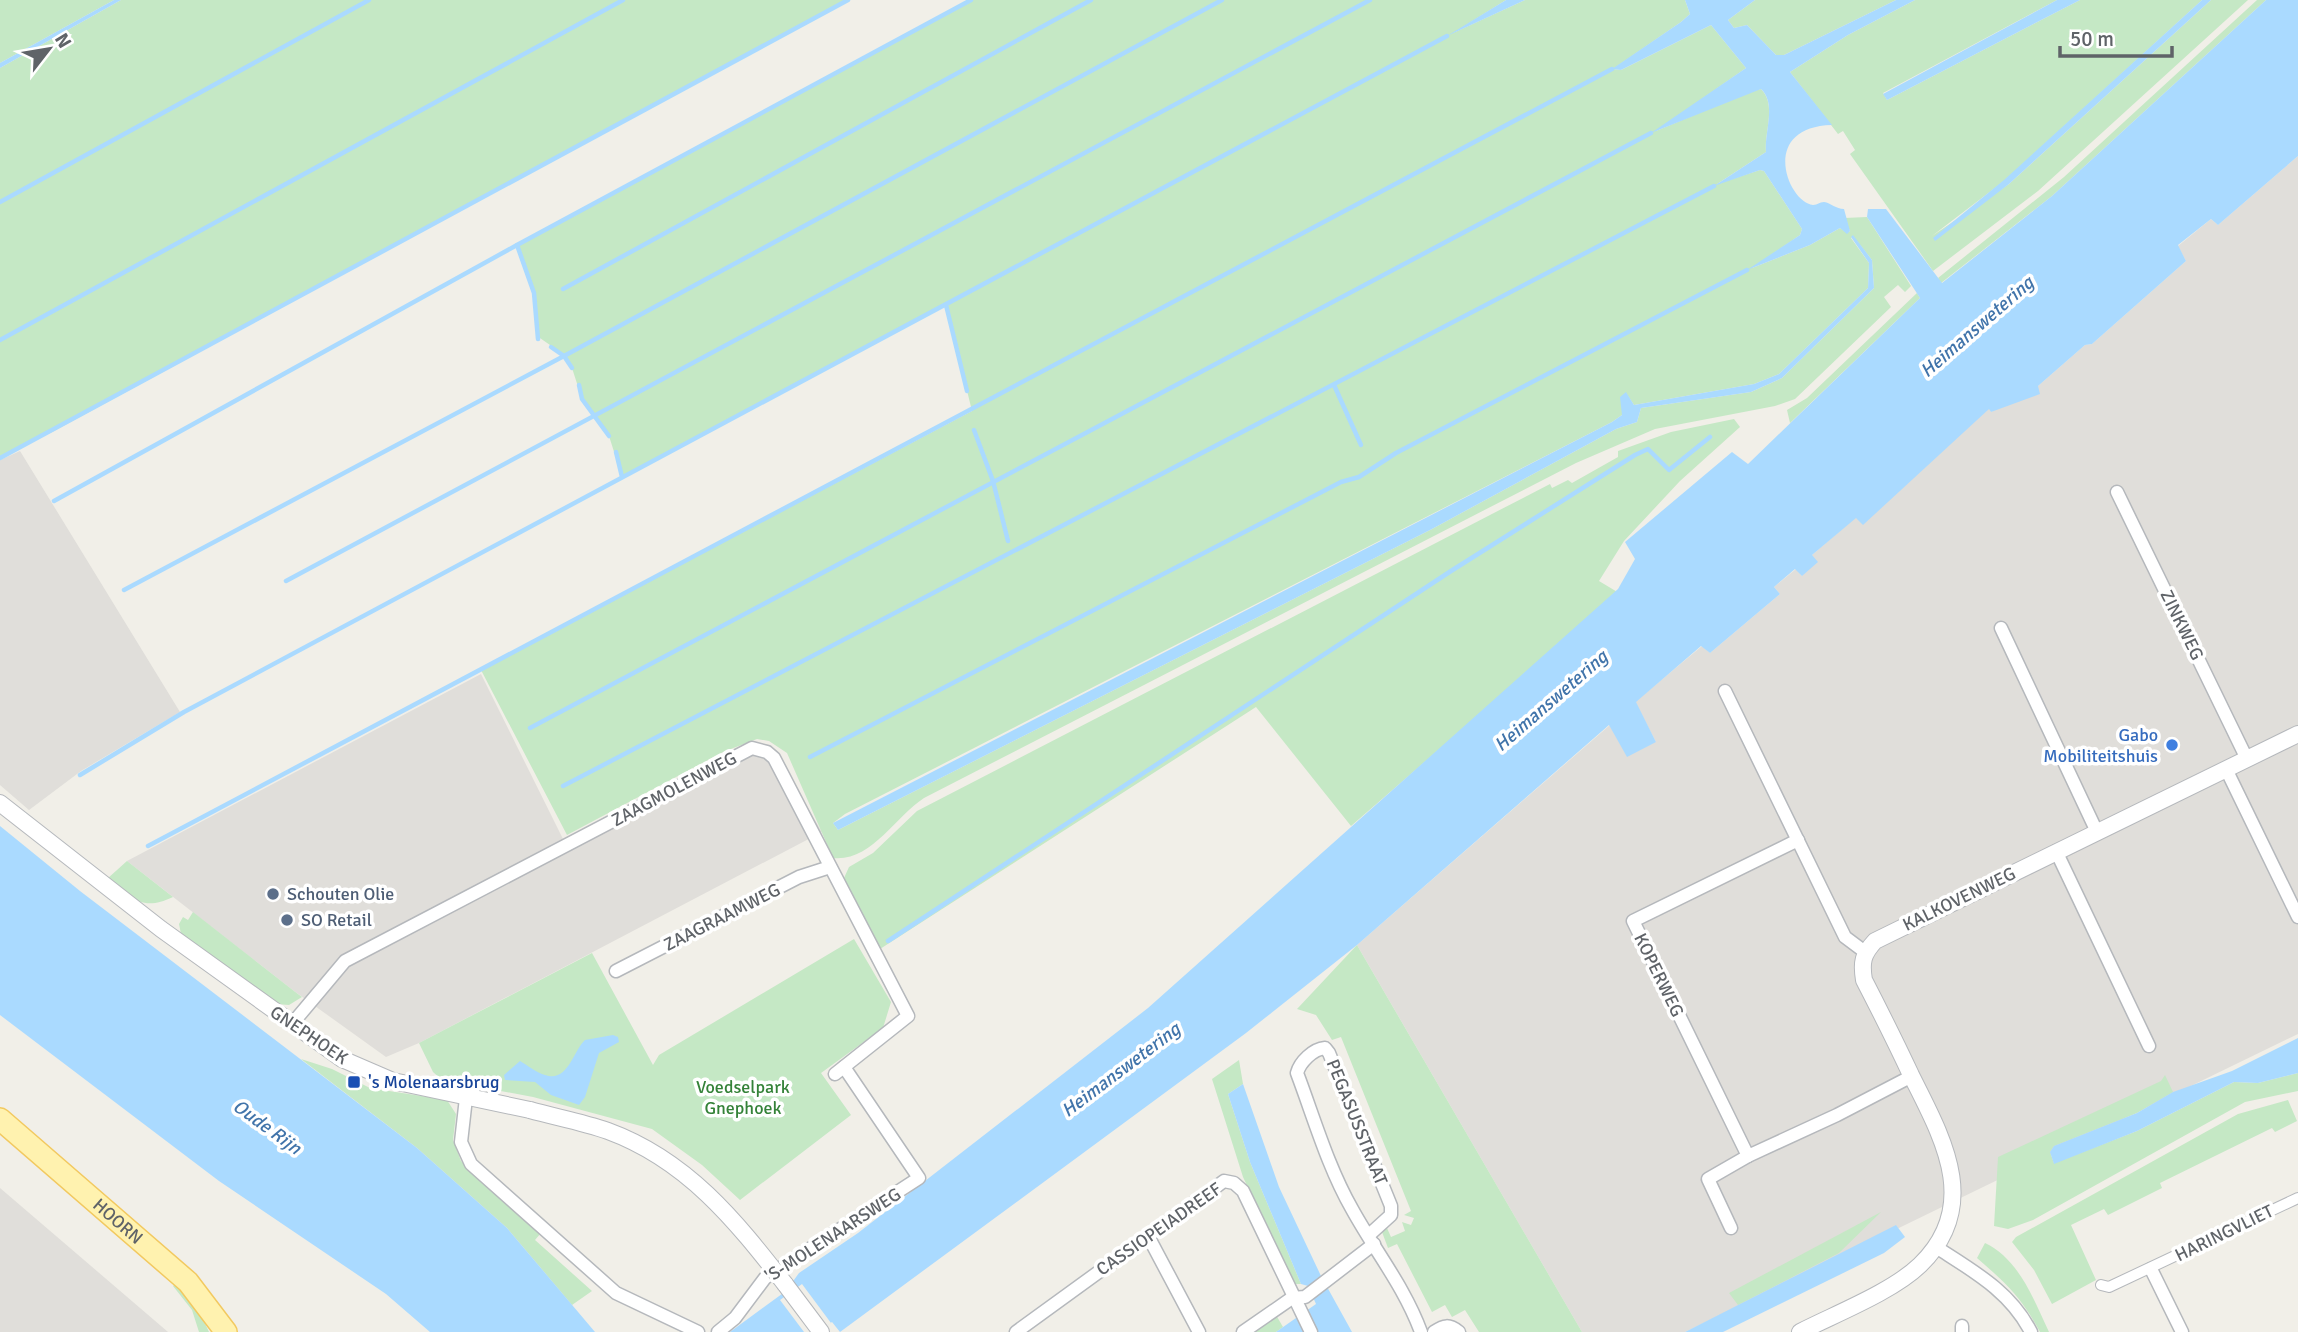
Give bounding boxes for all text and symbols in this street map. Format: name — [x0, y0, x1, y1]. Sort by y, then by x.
north arrow — [14, 14, 84, 84]
scale bar — [2060, 14, 2172, 58]
text: 50 m — [2070, 26, 2114, 52]
text: N — [49, 29, 76, 53]
water label: Heimanswetering — [1915, 270, 2040, 383]
street label: ZINKWEG — [2156, 586, 2208, 664]
water label: Heimanswetering — [1489, 644, 1614, 757]
place label: Gabo Mobiliteitshuis — [2043, 724, 2158, 767]
marker: Gabo Mobiliteitshuis — [2164, 737, 2180, 753]
street label: ZAAGMOLENWEG — [608, 747, 740, 831]
street label: KALKOVENWEG — [1899, 862, 2019, 936]
street label: ZAAGRAAMWEG — [660, 878, 784, 956]
place label: Schouten Olie — [287, 883, 394, 905]
marker: Schouten Olie — [265, 886, 281, 902]
place label: SO Retail — [301, 909, 372, 931]
marker: SO Retail — [279, 912, 295, 928]
street label: KOPERWEG — [1629, 930, 1689, 1020]
street label: GNEPHOEK — [266, 1001, 352, 1069]
water label: Heimanswetering — [1057, 1016, 1187, 1123]
street label: PEGASUSSTRAAT — [1322, 1056, 1392, 1188]
place label: 's Molenaarsbrug — [368, 1071, 500, 1093]
marker: 's Molenaarsbrug — [346, 1074, 362, 1090]
park label: Voedselpark Gnephoek — [696, 1076, 790, 1119]
water label: Oude Rijn — [228, 1094, 306, 1160]
street label: CASSIOPEIADREEF — [1092, 1178, 1226, 1280]
street label: 'S-MOLENAARSWEG — [761, 1183, 905, 1287]
street label: HOORN — [88, 1194, 147, 1249]
street label: HARINGVLIET — [2171, 1200, 2277, 1266]

